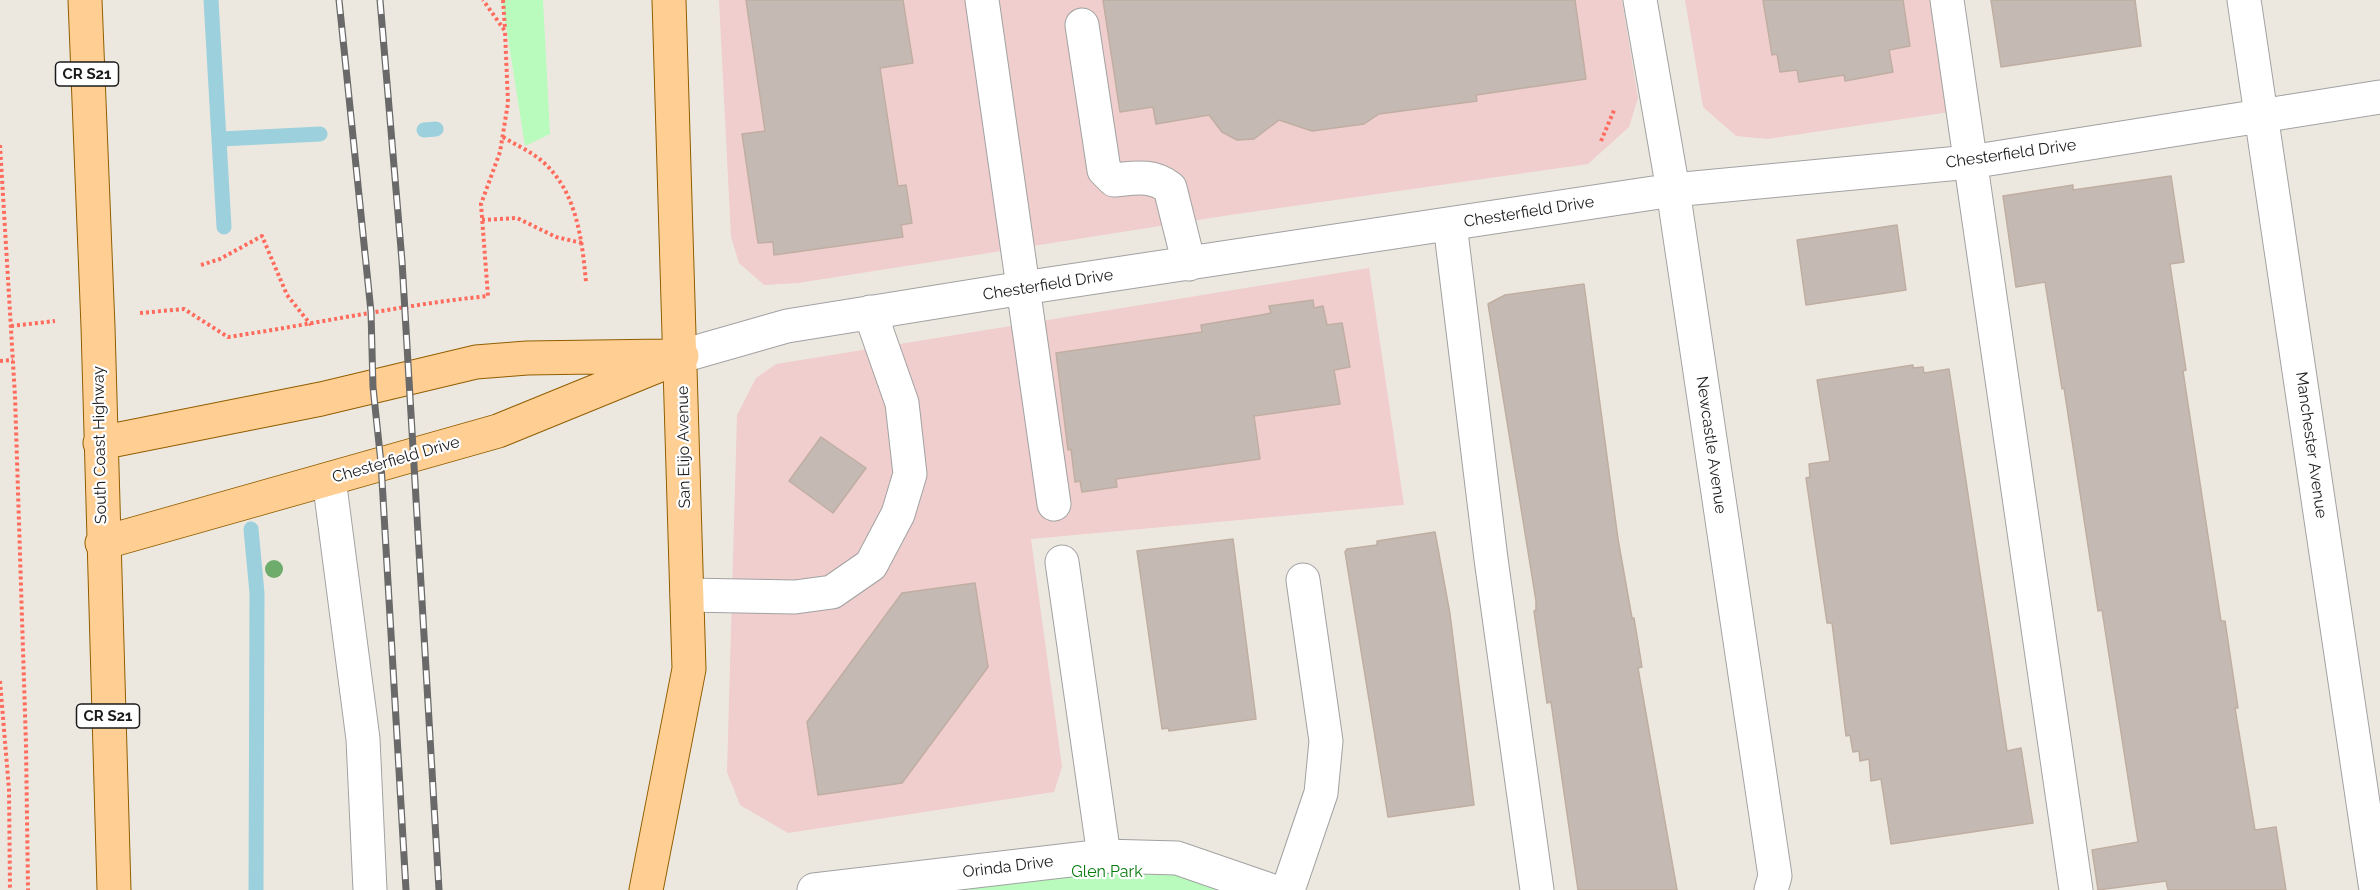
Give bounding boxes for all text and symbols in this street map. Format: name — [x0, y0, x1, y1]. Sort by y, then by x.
road number: CR S21 — [56, 62, 118, 86]
street label: Chesterfield Drive — [1944, 135, 2078, 173]
street label: Chesterfield Drive — [1462, 192, 1596, 232]
street label: Chesterfield Drive — [981, 265, 1115, 305]
street label: South Coast Highway — [89, 366, 111, 524]
street label: Manchester Avenue — [2291, 371, 2331, 519]
street label: Newcastle Avenue — [1692, 375, 1730, 515]
street label: San Elijo Avenue — [673, 385, 695, 509]
street label: Chesterfield Drive — [330, 433, 462, 487]
road number: CR S21 — [76, 704, 140, 728]
street label: Orinda Drive — [962, 852, 1054, 882]
park label: Glen Park — [1071, 862, 1143, 882]

